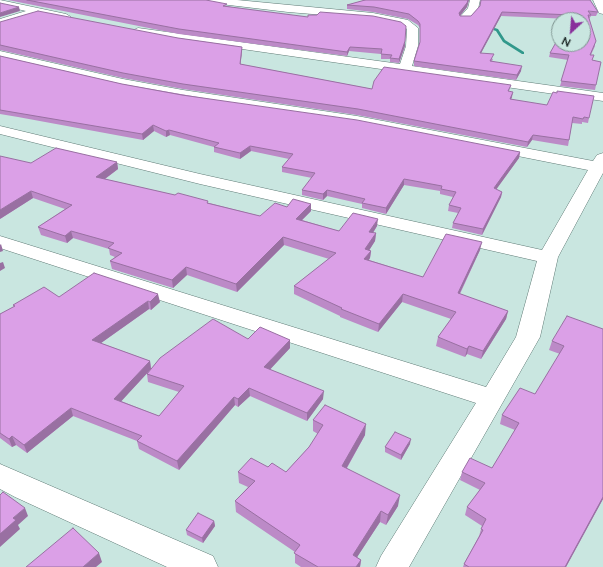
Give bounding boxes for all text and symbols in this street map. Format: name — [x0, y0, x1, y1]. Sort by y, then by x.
north arrow — [551, 12, 591, 52]
text: N — [559, 35, 573, 50]

